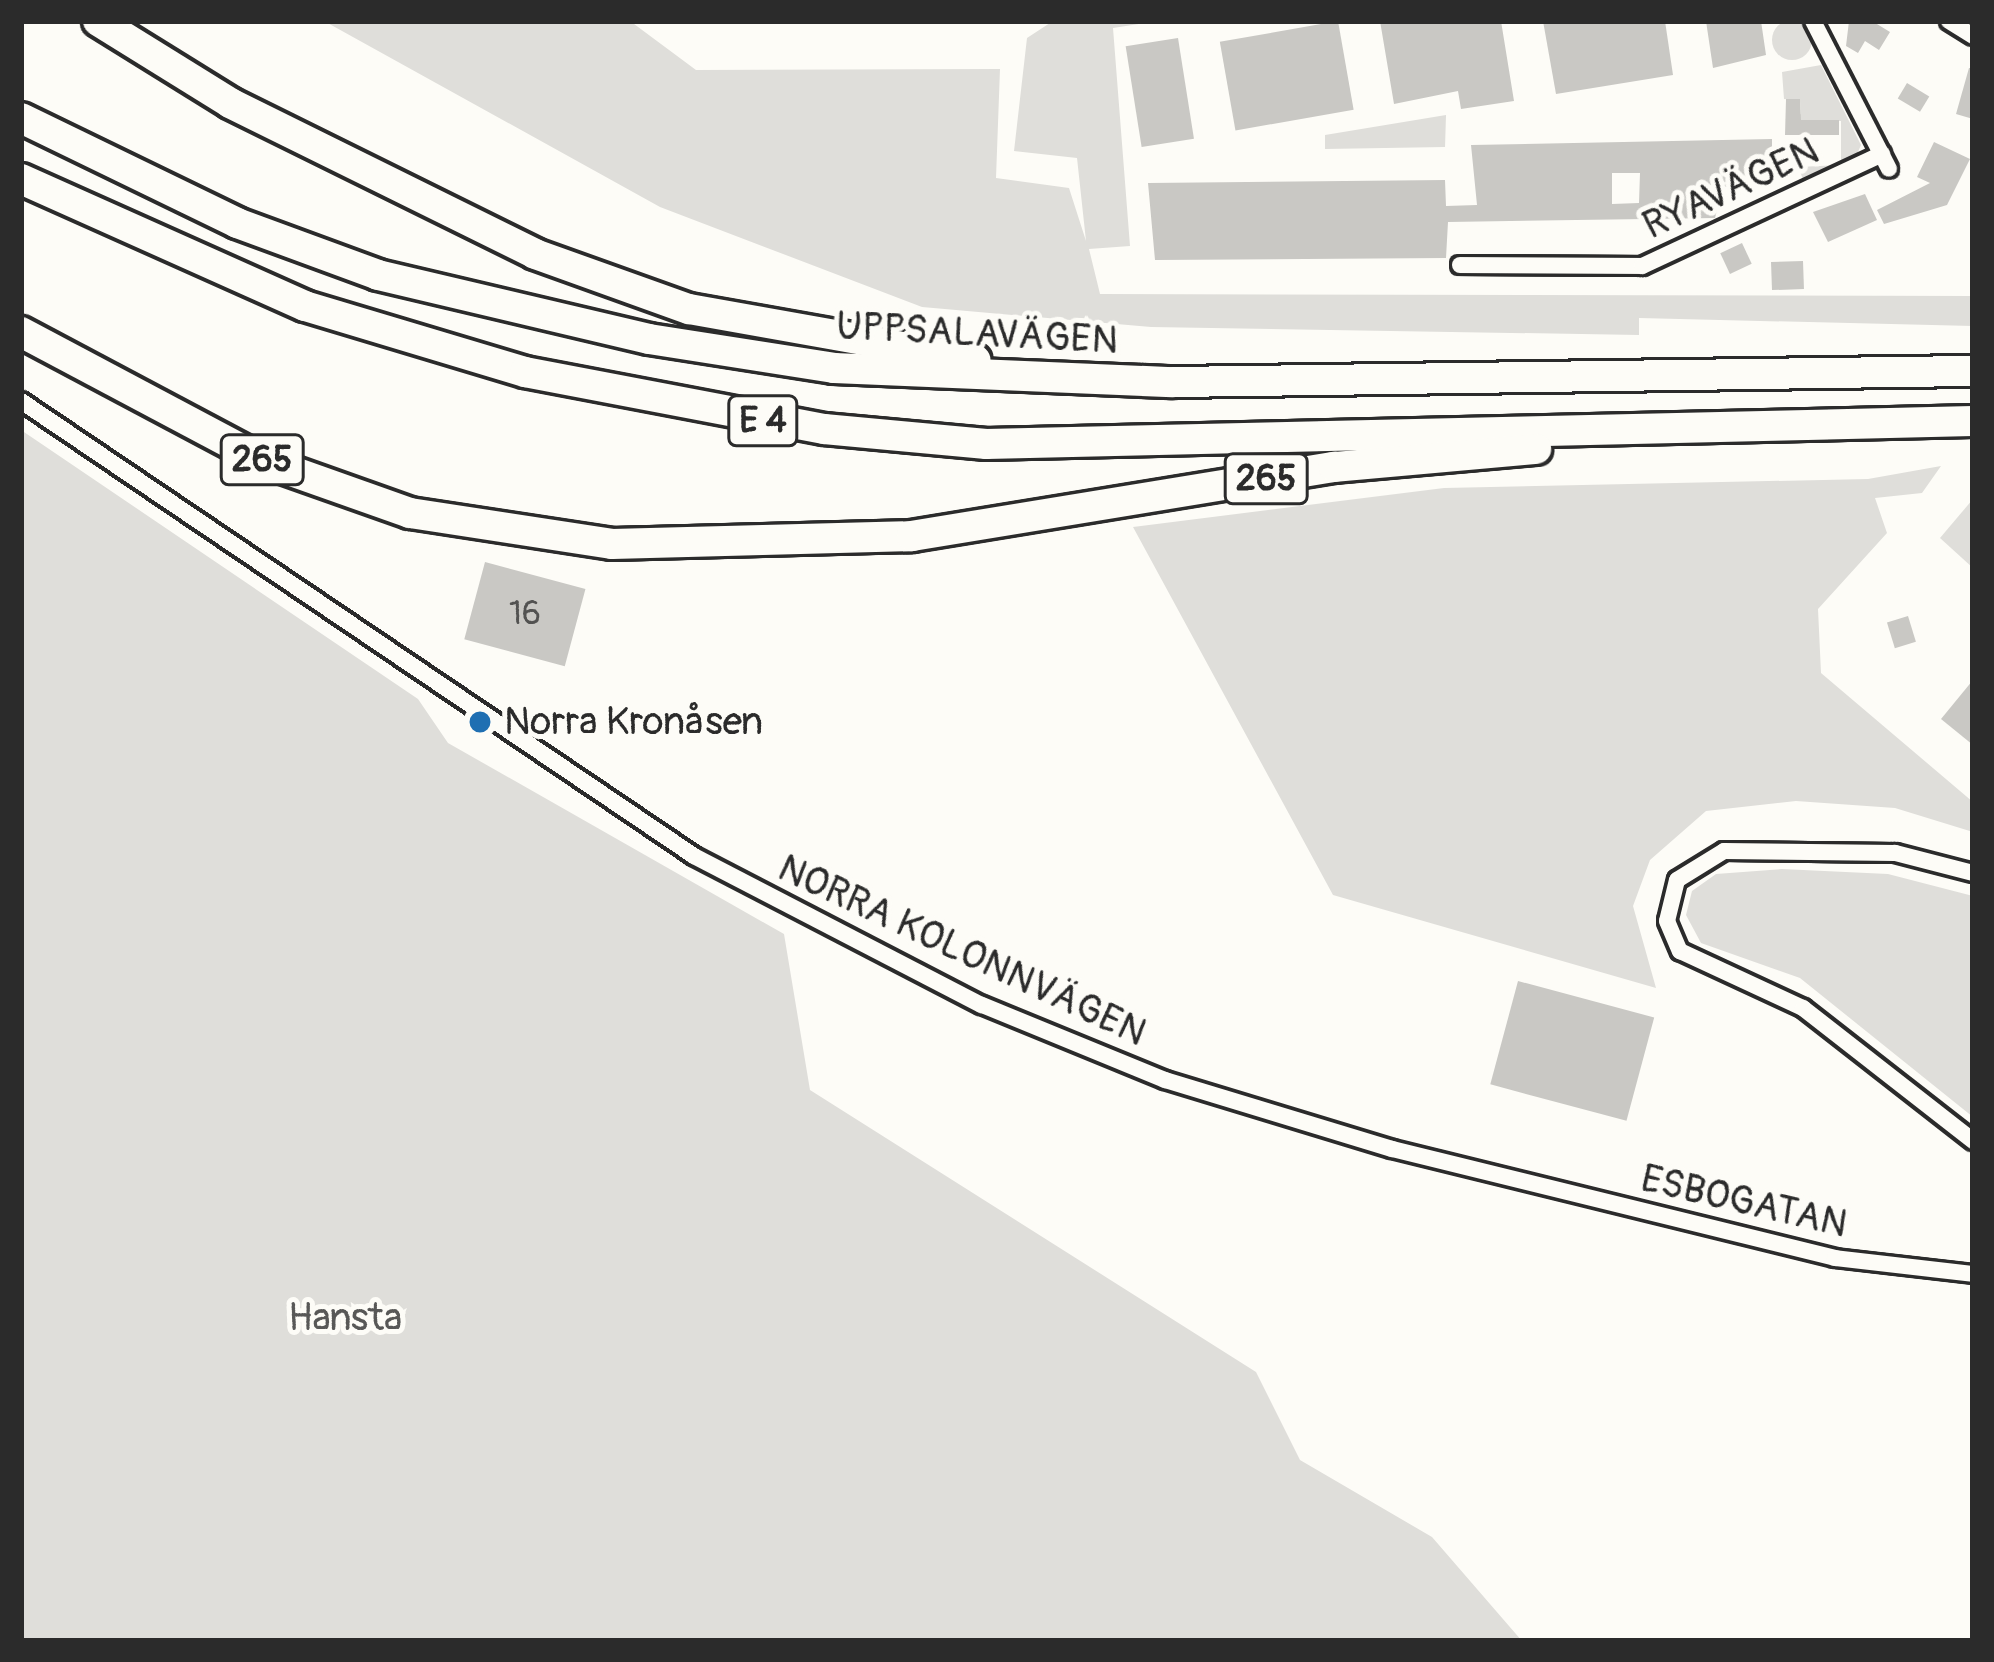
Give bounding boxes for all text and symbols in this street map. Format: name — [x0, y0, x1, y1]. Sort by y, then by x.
street label: RYAVÄGEN — [1636, 128, 1826, 250]
street label: UPPSALAVÄGEN — [835, 303, 1119, 365]
road number: E 4 — [727, 391, 799, 451]
road number: 265 — [217, 430, 307, 490]
road number: 265 — [1221, 449, 1311, 509]
house number: 16 — [509, 594, 541, 634]
place label: Norra Kronåsen — [504, 699, 763, 745]
marker: Norra Kronåsen — [467, 709, 493, 735]
street label: NORRA KOLONNVÄGEN — [771, 845, 1153, 1057]
street label: ESBOGATAN — [1636, 1156, 1852, 1248]
park label: Hansta — [288, 1295, 402, 1341]

